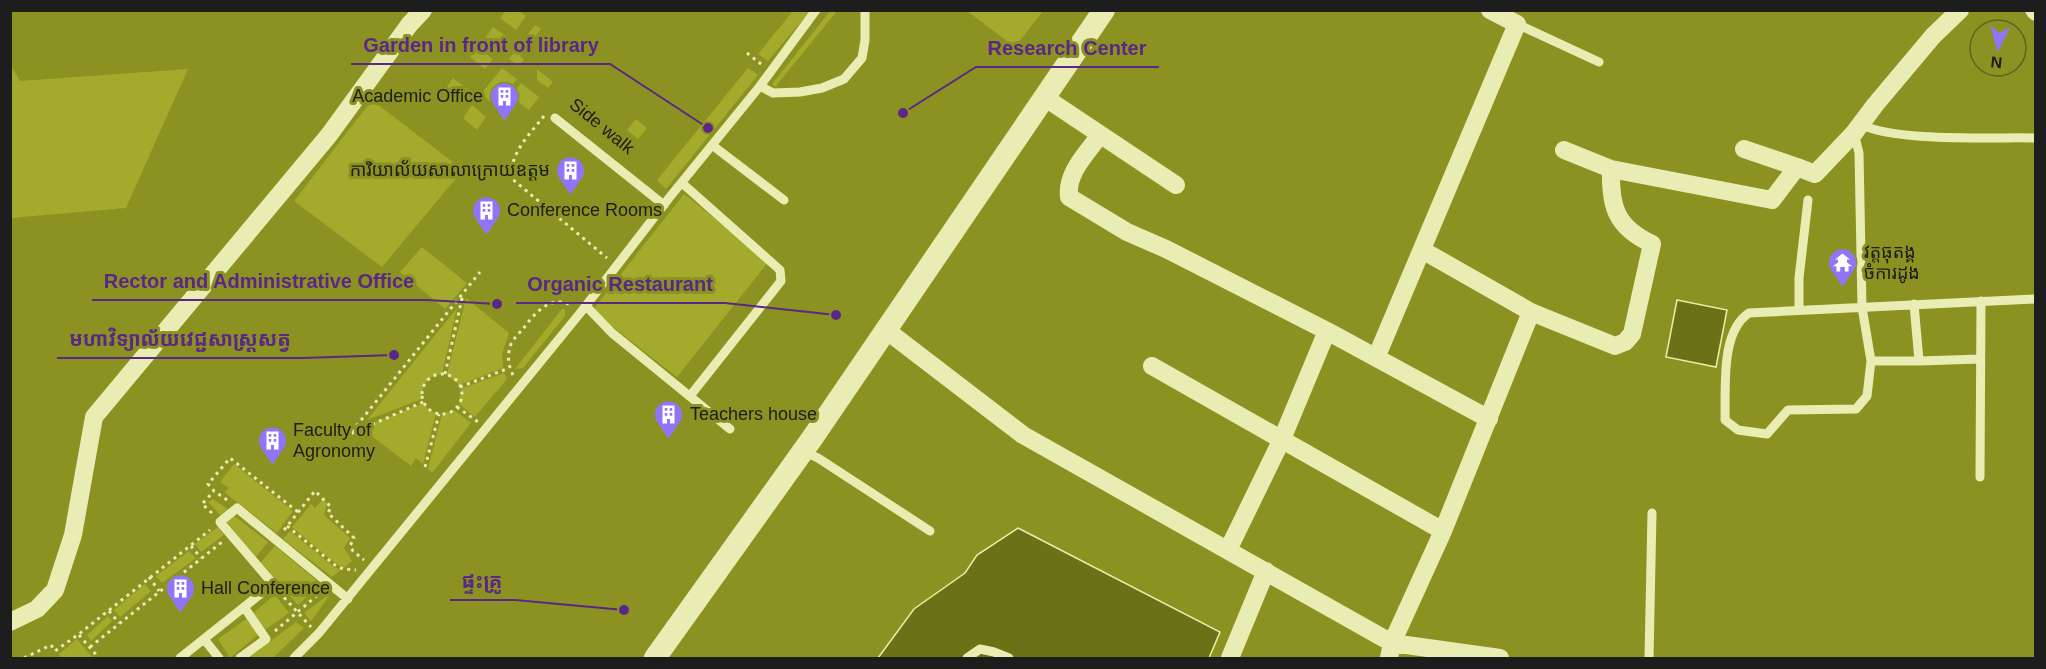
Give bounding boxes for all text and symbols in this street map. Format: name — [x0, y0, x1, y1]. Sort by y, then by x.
north arrow — [1968, 18, 2028, 78]
callout: Garden in front of library — [351, 26, 610, 64]
callout: Research Center — [976, 29, 1159, 67]
text: Garden in front of library — [363, 34, 600, 56]
text: Research Center — [988, 37, 1147, 59]
text: N — [1990, 53, 2003, 71]
building icon: Academic Office — [488, 80, 520, 122]
place label: Academic Office — [352, 86, 483, 106]
street label: Side walk — [566, 94, 639, 159]
building icon: ការិយាល័យសាលាក្រោយឧត្តម — [555, 154, 587, 196]
place label: ការិយាល័យសាលាក្រោយឧត្តម — [350, 160, 550, 181]
building icon: Conference Rooms — [470, 194, 502, 236]
place label: Conference Rooms — [507, 200, 662, 220]
place label: វត្តធុតង្គ ចំការដូង — [1864, 242, 1920, 284]
temple icon: វត្តធុតង្គ ចំការដូង — [1827, 246, 1859, 288]
callout: Rector and Administrative Office — [92, 262, 427, 300]
callout: Organic Restaurant — [516, 265, 725, 303]
text: Rector and Administrative Office — [104, 270, 414, 292]
text: Organic Restaurant — [527, 273, 713, 295]
callout: មហាវិទ្យាល័យវេជ្ជសាស្ត្រសត្វ — [57, 320, 303, 358]
text: មហាវិទ្យាល័យវេជ្ជសាស្ត្រសត្វ — [69, 327, 291, 353]
building icon: Teachers house — [653, 398, 685, 440]
place label: Teachers house — [690, 404, 817, 424]
place label: Faculty of Agronomy — [293, 420, 375, 461]
building icon: Faculty of Agronomy — [256, 424, 288, 466]
callout: ផ្ទះគ្រូ — [450, 562, 515, 600]
text: ផ្ទះគ្រូ — [462, 570, 502, 595]
building icon: Hall Conference — [164, 572, 196, 614]
place label: Hall Conference — [201, 578, 330, 598]

